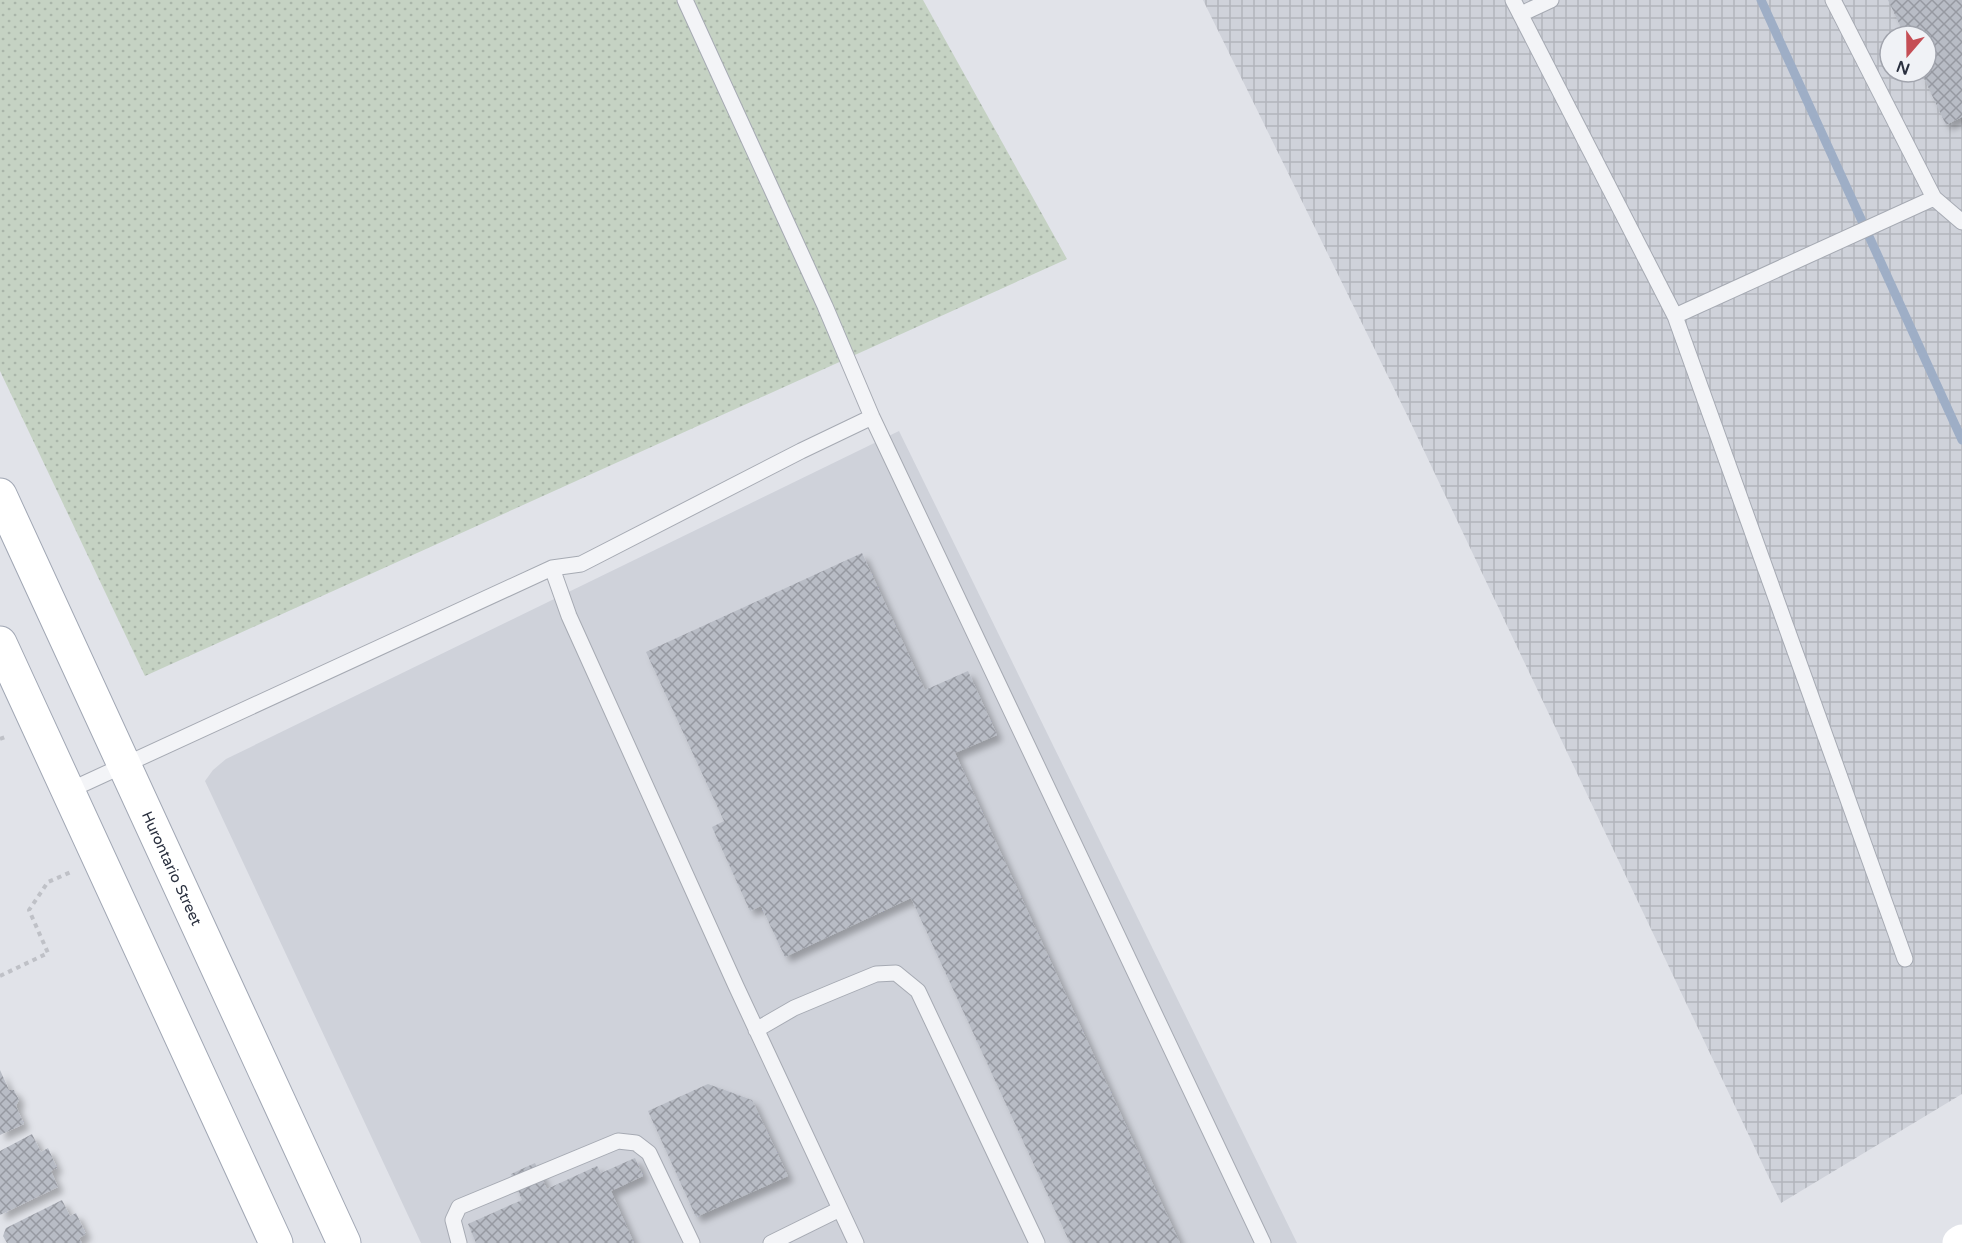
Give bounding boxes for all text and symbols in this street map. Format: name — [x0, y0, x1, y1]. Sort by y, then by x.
north arrow — [1878, 24, 1938, 84]
text: N — [1894, 56, 1913, 79]
street label: Hurontario Street — [138, 809, 206, 929]

